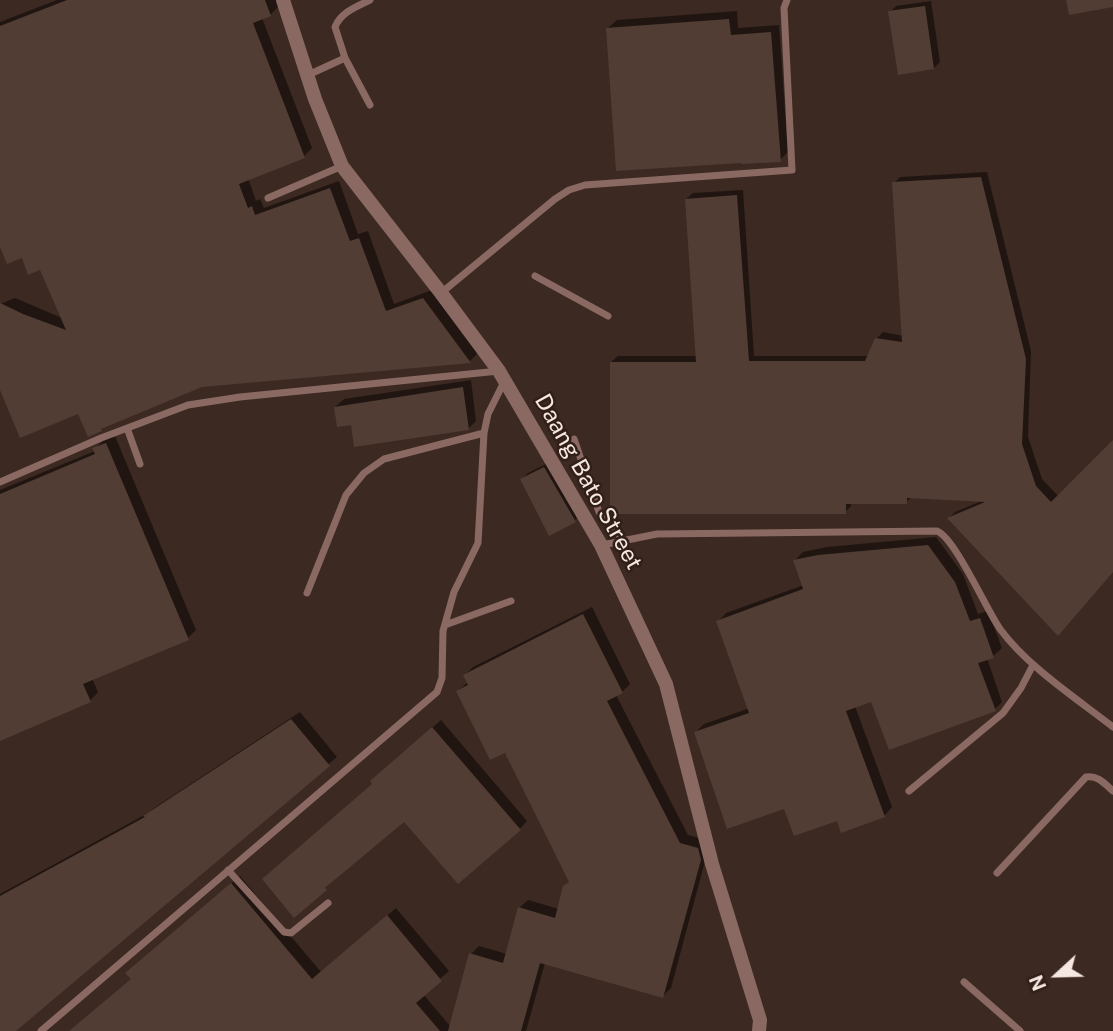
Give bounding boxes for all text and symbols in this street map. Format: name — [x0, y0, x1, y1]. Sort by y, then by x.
street label: Daang Bato Street — [528, 389, 648, 575]
north arrow — [1022, 940, 1092, 1010]
text: N — [1025, 972, 1051, 994]

